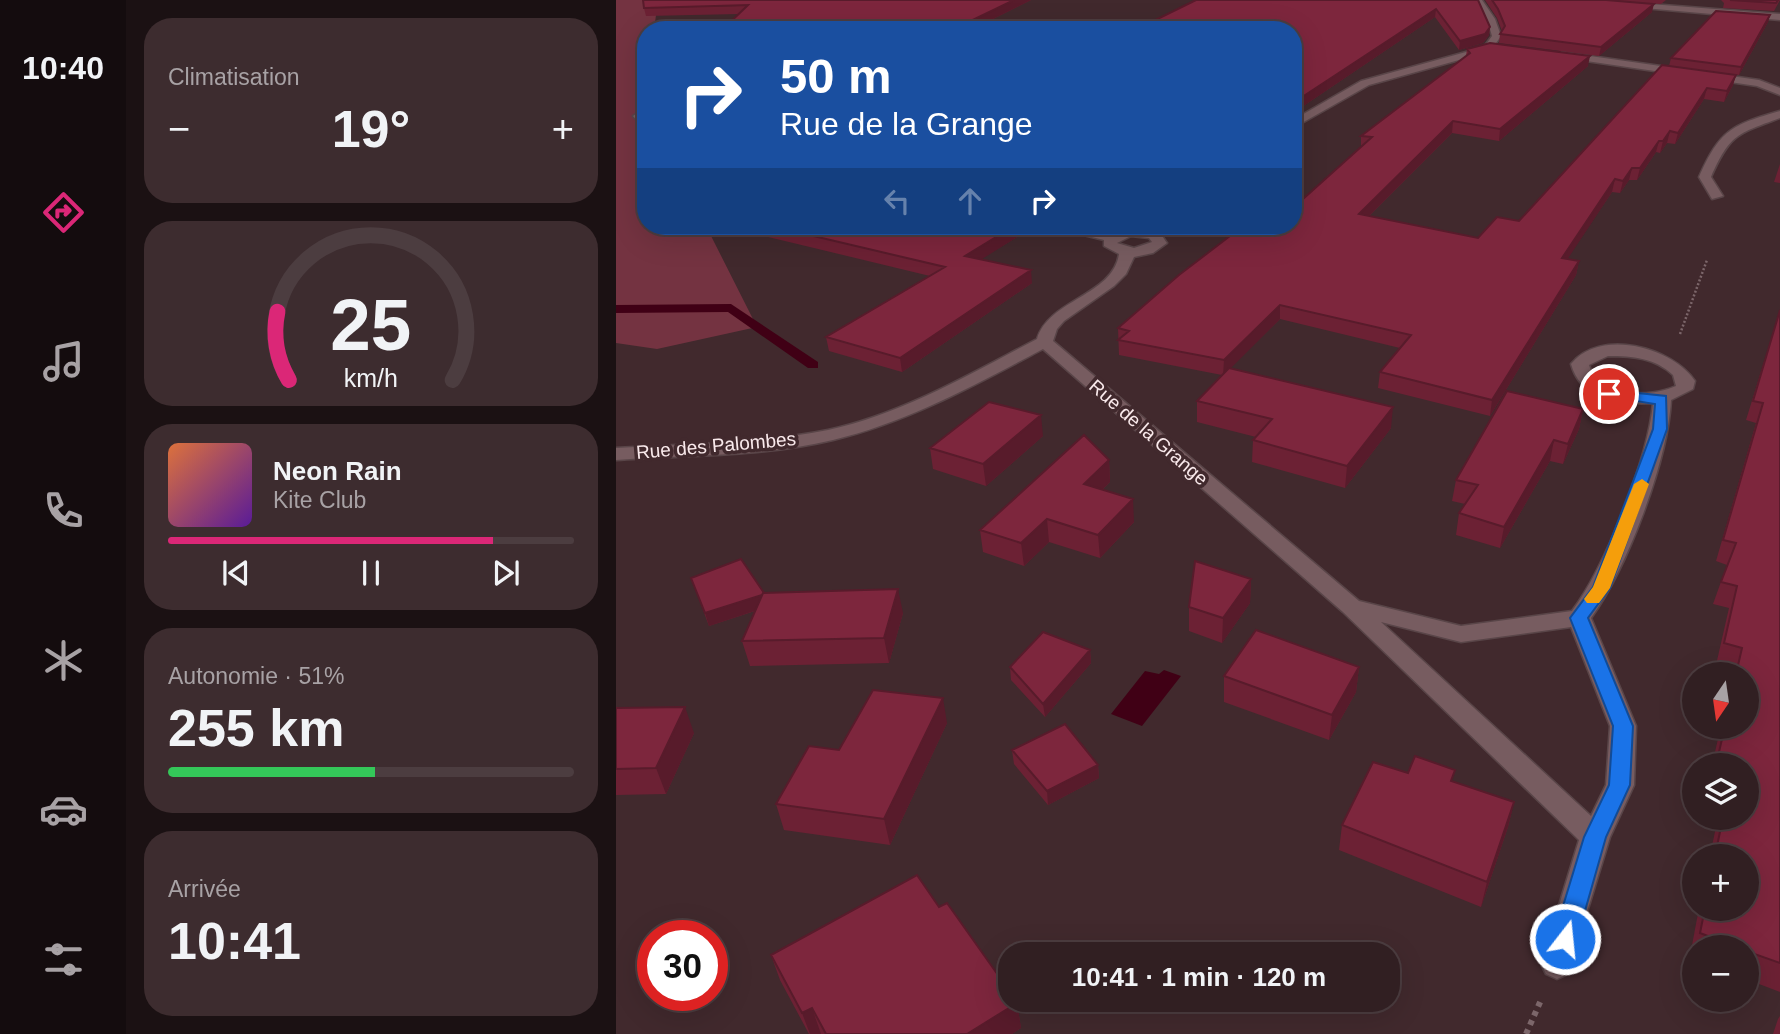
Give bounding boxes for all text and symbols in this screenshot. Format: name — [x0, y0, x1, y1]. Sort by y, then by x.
icon: right — [665, 49, 756, 140]
text: 50 m — [780, 49, 892, 103]
text: 10:40 — [22, 50, 104, 86]
text: Climatisation — [168, 64, 300, 90]
text: 19° — [332, 100, 410, 158]
text: Rue de la Grange — [780, 106, 1033, 142]
text: − — [168, 108, 190, 150]
text: + — [552, 108, 574, 150]
icon: left — [878, 182, 916, 220]
icon: ahead — [951, 182, 989, 220]
icon: right — [1024, 182, 1062, 220]
icon: directions — [39, 188, 88, 237]
text: 25 — [331, 284, 411, 365]
icon: music — [39, 337, 88, 386]
text: km/h — [344, 364, 398, 392]
pin — [1579, 364, 1639, 424]
street label: Rue de la Grange — [1085, 375, 1212, 490]
icon: arrive — [1590, 375, 1628, 413]
street label: Rue des Palombes — [635, 428, 797, 463]
text: Neon Rain — [273, 456, 402, 486]
icon: phone — [39, 486, 88, 535]
text: Kite Club — [273, 487, 366, 513]
icon: previous — [217, 554, 255, 592]
icon: pause — [352, 554, 390, 592]
icon: next — [487, 554, 525, 592]
icon: climate — [39, 636, 88, 685]
north arrow — [1682, 662, 1759, 738]
map controls — [1682, 662, 1759, 1012]
text: Autonomie · 51% — [168, 663, 344, 689]
text: 255 km — [168, 699, 344, 757]
button: layers — [1682, 753, 1759, 830]
icon: car — [39, 785, 88, 834]
button: + — [1682, 844, 1759, 921]
text: Arrivée — [168, 876, 241, 902]
position arrow — [1528, 902, 1602, 976]
text: 10:41 — [168, 912, 301, 970]
speed limit sign: 30 — [637, 920, 728, 1011]
icon: filters — [39, 935, 88, 984]
button: − — [1682, 935, 1759, 1012]
text: 10:41 · 1 min · 120 m — [1072, 962, 1326, 992]

